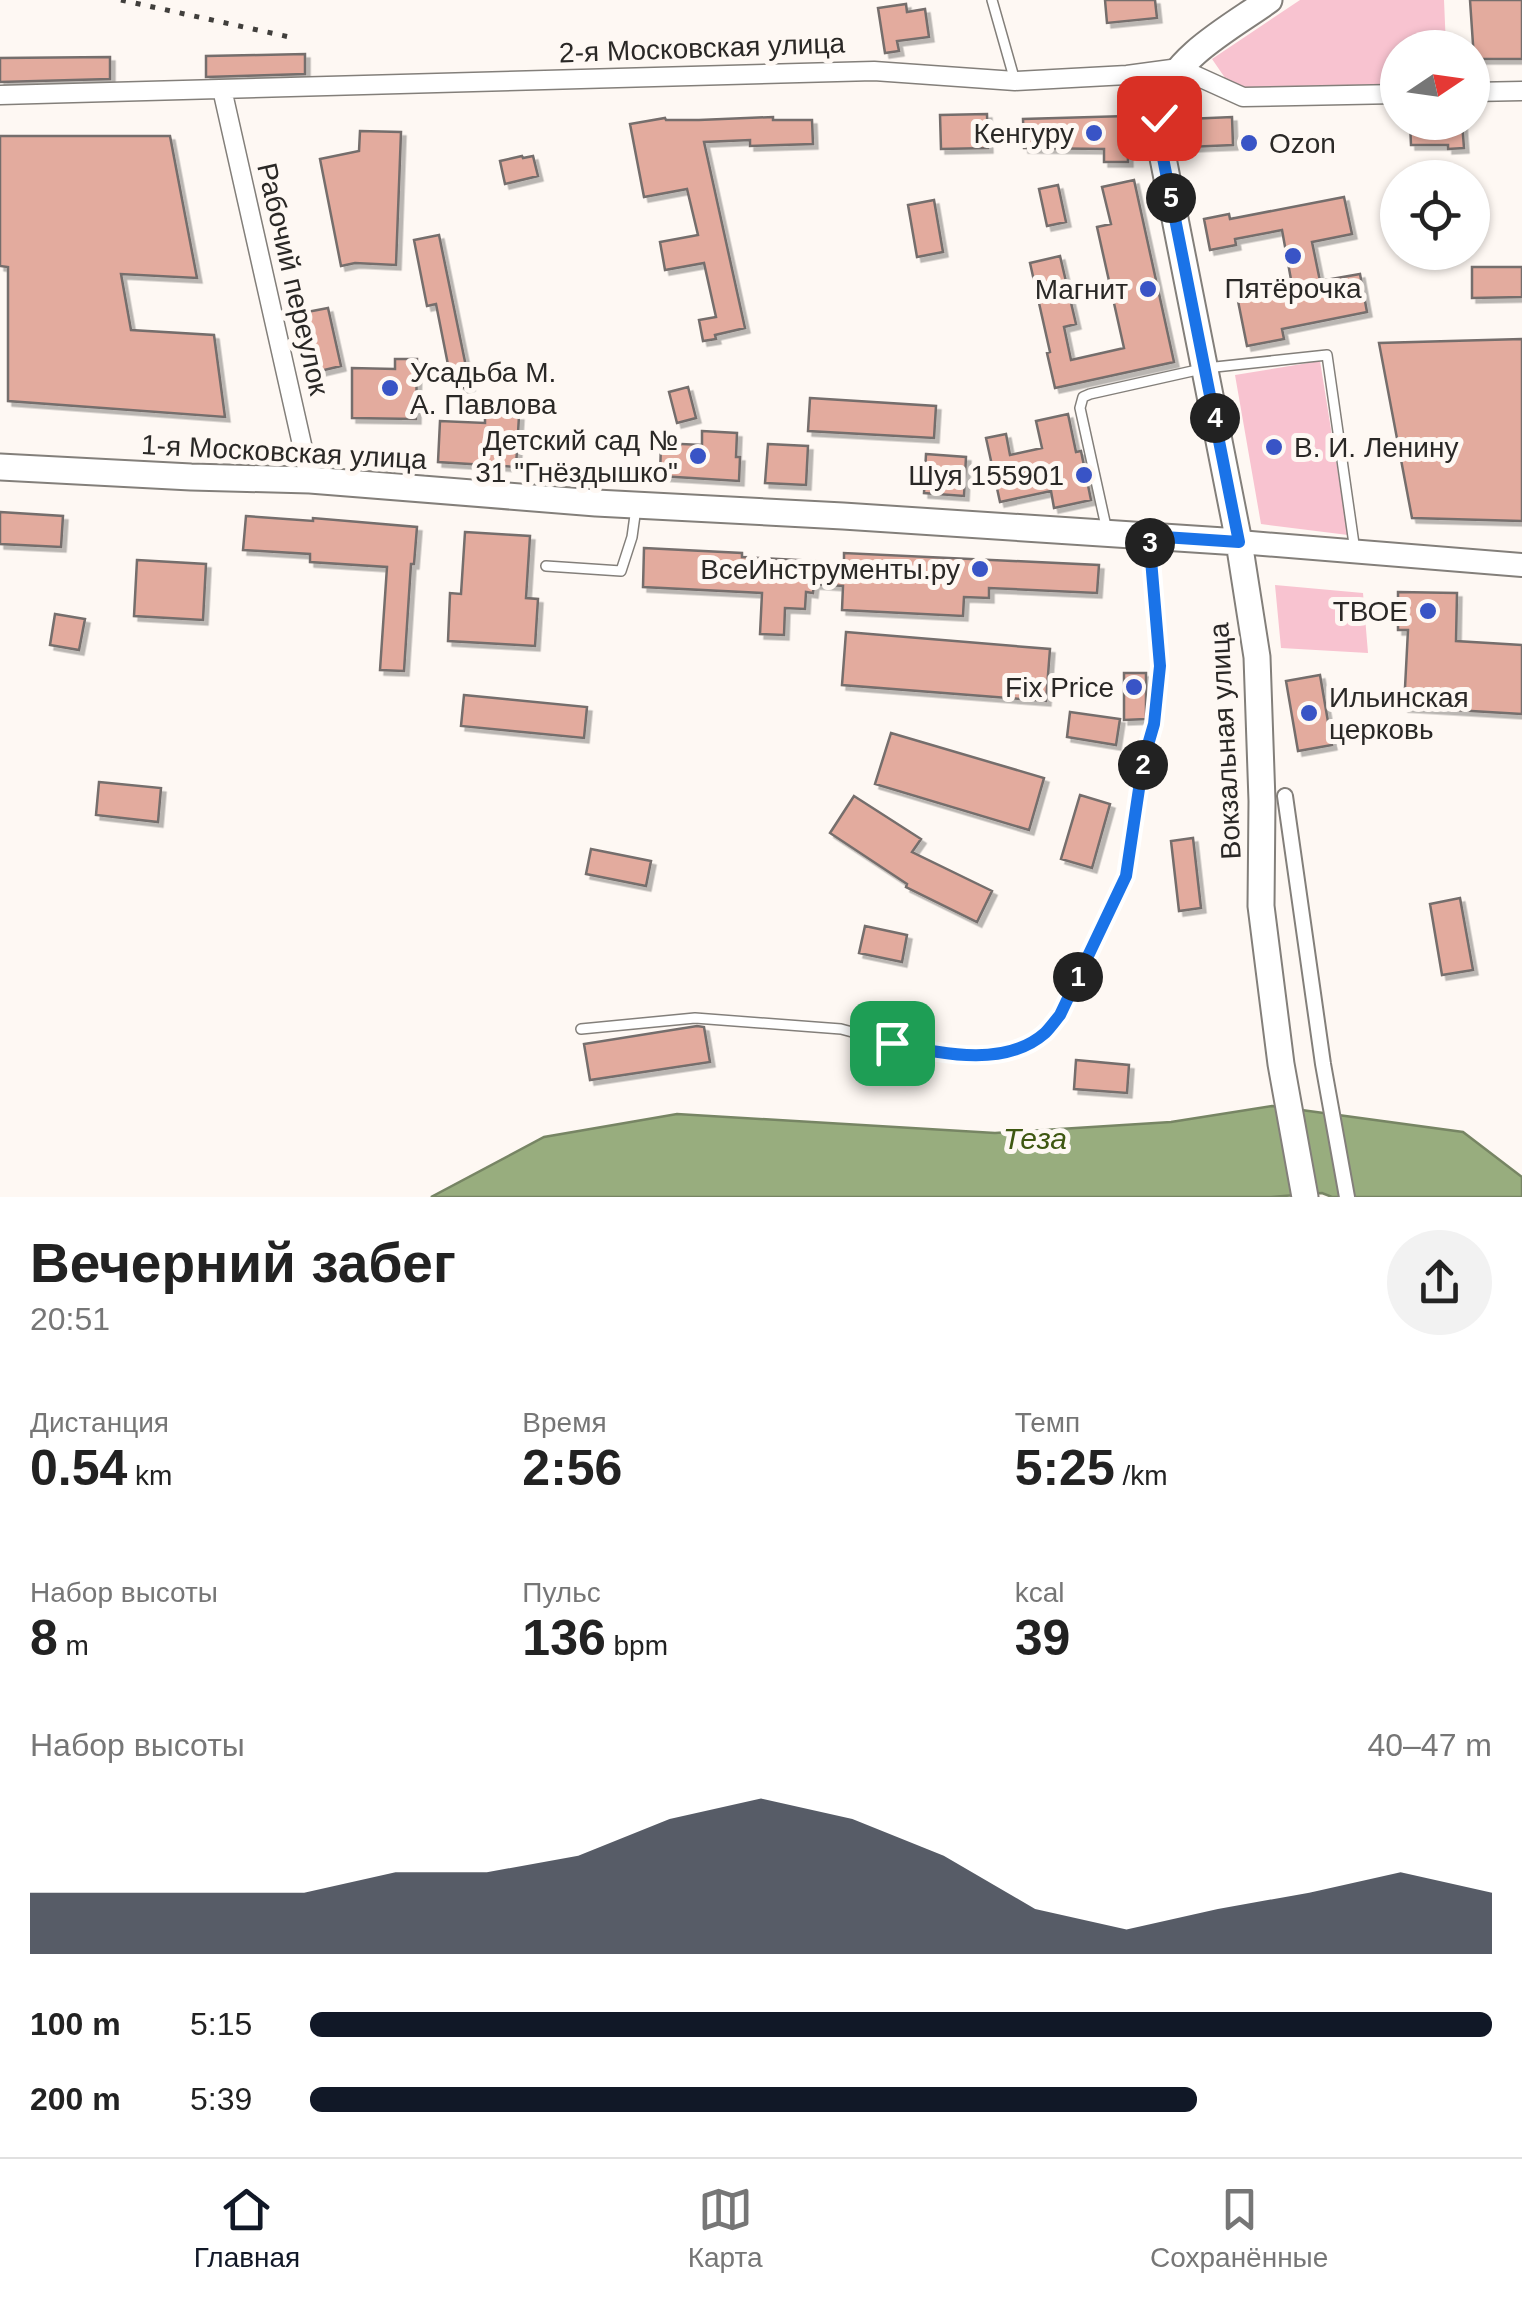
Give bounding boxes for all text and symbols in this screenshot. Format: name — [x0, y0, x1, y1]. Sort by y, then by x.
street label: 2-я Московская улица — [558, 28, 846, 68]
north arrow — [1380, 30, 1490, 140]
map controls — [1380, 30, 1490, 270]
pin — [1117, 76, 1202, 161]
icon: check — [1132, 91, 1187, 146]
place label: Кенгуру — [973, 118, 1074, 149]
marker: Кенгуру — [1083, 122, 1105, 144]
place label: Ozon — [1269, 128, 1336, 159]
marker: Ozon — [1238, 132, 1260, 154]
street label: Рабочий переулок — [251, 160, 335, 399]
button: locate — [1380, 160, 1490, 270]
pin: 5 — [1146, 173, 1196, 223]
text: 5 — [1163, 182, 1179, 213]
marker: Пятёрочка — [1282, 245, 1304, 267]
place label: Пятёрочка — [1224, 273, 1362, 304]
place label: Магнит — [1035, 274, 1128, 305]
marker: Магнит — [1137, 278, 1159, 300]
place label: Усадьба М. А. Павлова — [410, 357, 557, 420]
marker: Усадьба М. А. Павлова — [379, 377, 401, 399]
pin: 4 — [1190, 393, 1240, 443]
text: 4 — [1207, 402, 1223, 433]
place label: Детский сад № 31 "Гнёздышко" — [475, 425, 678, 488]
street label: 1-я Московская улица — [140, 429, 428, 475]
place label: В. И. Ленину — [1294, 432, 1458, 463]
marker: В. И. Ленину — [1263, 436, 1285, 458]
marker: Детский сад № 31 "Гнёздышко" — [687, 445, 709, 467]
place label: Шуя 155901 — [908, 460, 1064, 491]
marker: Шуя 155901 — [1073, 464, 1095, 486]
pin: 3 — [1125, 518, 1175, 568]
text: 3 — [1142, 527, 1158, 558]
place label: ВсеИнструменты.ру — [700, 554, 960, 585]
marker: ВсеИнструменты.ру — [969, 558, 991, 580]
place label: ТВОЕ — [1333, 596, 1408, 627]
marker: ТВОЕ — [1417, 600, 1439, 622]
street label: Вокзальная улица — [1203, 621, 1247, 860]
place label: Fix Price — [1005, 672, 1114, 703]
marker: Fix Price — [1123, 676, 1145, 698]
place label: Ильинская церковь — [1329, 682, 1469, 745]
marker: Ильинская церковь — [1298, 702, 1320, 724]
pin: 2 — [1118, 740, 1168, 790]
text: 2 — [1135, 749, 1151, 780]
pin: 1 — [1053, 952, 1103, 1002]
text: 1 — [1070, 961, 1086, 992]
pin — [850, 1001, 935, 1086]
icon: arrive — [865, 1016, 920, 1071]
water label: Теза — [1003, 1122, 1067, 1155]
button: share — [1387, 1230, 1492, 1335]
text: Вечерний забег — [30, 1232, 456, 1294]
text: 20:51 — [30, 1301, 110, 1337]
text: Дистанция — [30, 1407, 169, 1438]
text: Время — [522, 1407, 607, 1438]
text: Темп — [1015, 1407, 1080, 1438]
text: 0.54 — [30, 1440, 127, 1496]
text: 2:56 — [522, 1440, 622, 1496]
text: 5:25 — [1015, 1440, 1115, 1496]
text: km — [127, 1460, 172, 1491]
text: /km — [1115, 1460, 1168, 1491]
text: Набор высоты — [30, 1577, 218, 1608]
text: Пульс — [522, 1577, 601, 1608]
text: kcal — [1015, 1577, 1064, 1608]
text: 8 — [30, 1610, 58, 1666]
text: 136 — [522, 1610, 606, 1666]
text: 39 — [1015, 1610, 1070, 1666]
text: m — [58, 1630, 89, 1661]
text: bpm — [606, 1630, 668, 1661]
text: Набор высоты — [30, 1727, 245, 1763]
text: 40–47 m — [1367, 1727, 1492, 1763]
text: 100 m — [30, 2006, 121, 2042]
text: 5:15 — [190, 2006, 252, 2042]
text: 200 m — [30, 2081, 121, 2117]
text: 5:39 — [190, 2081, 252, 2117]
tab: Главная — [194, 2182, 300, 2274]
tab: Карта — [688, 2182, 763, 2274]
tab: Сохранённые — [1150, 2182, 1328, 2274]

